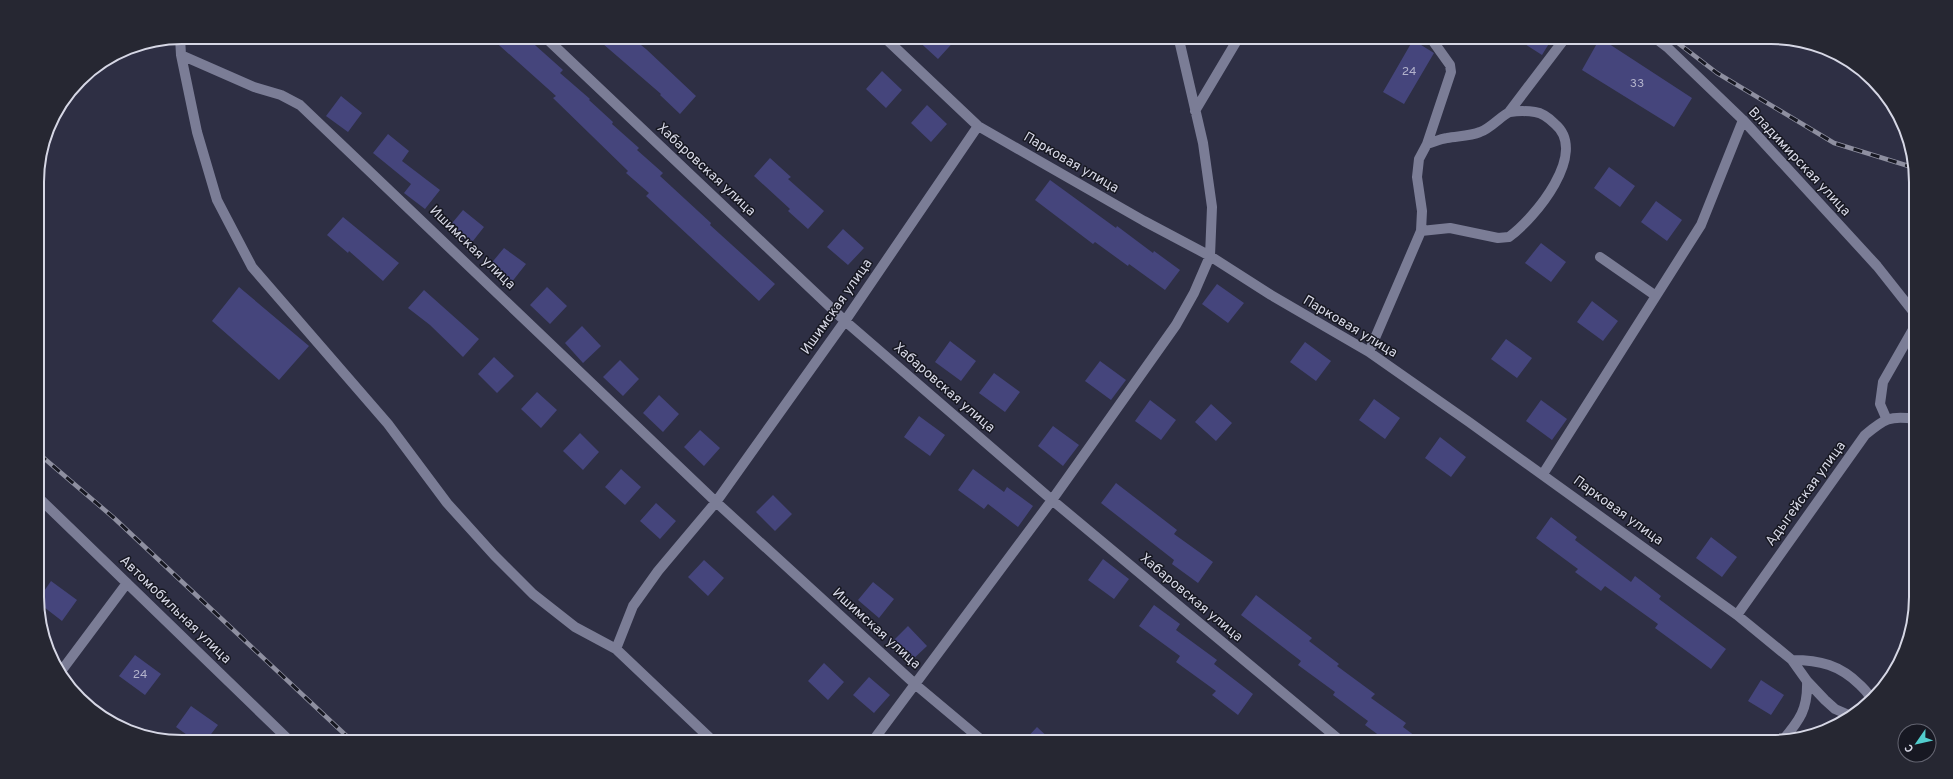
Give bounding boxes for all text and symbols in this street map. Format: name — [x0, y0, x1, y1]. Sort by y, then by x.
house number: 24 — [1402, 64, 1416, 80]
house number: 33 — [1630, 76, 1644, 92]
street label: Владимирская улица — [1744, 104, 1854, 220]
street label: Хабаровская улица — [653, 120, 759, 220]
street label: Парковая улица — [1020, 129, 1122, 197]
street label: Ишимская улица — [425, 203, 519, 293]
street label: Ишимская улица — [798, 256, 876, 358]
street label: Парковая улица — [1300, 292, 1400, 362]
street label: Хабаровская улица — [890, 339, 998, 437]
street label: Адыгейская улица — [1762, 438, 1850, 550]
street label: Парковая улица — [1570, 473, 1666, 549]
street label: Хабаровская улица — [1136, 550, 1246, 646]
street label: Автомобильная улица — [116, 552, 234, 668]
street label: Ишимская улица — [828, 585, 924, 673]
house number: 24 — [133, 667, 147, 683]
north arrow — [1897, 723, 1937, 763]
text: С — [1902, 741, 1917, 755]

